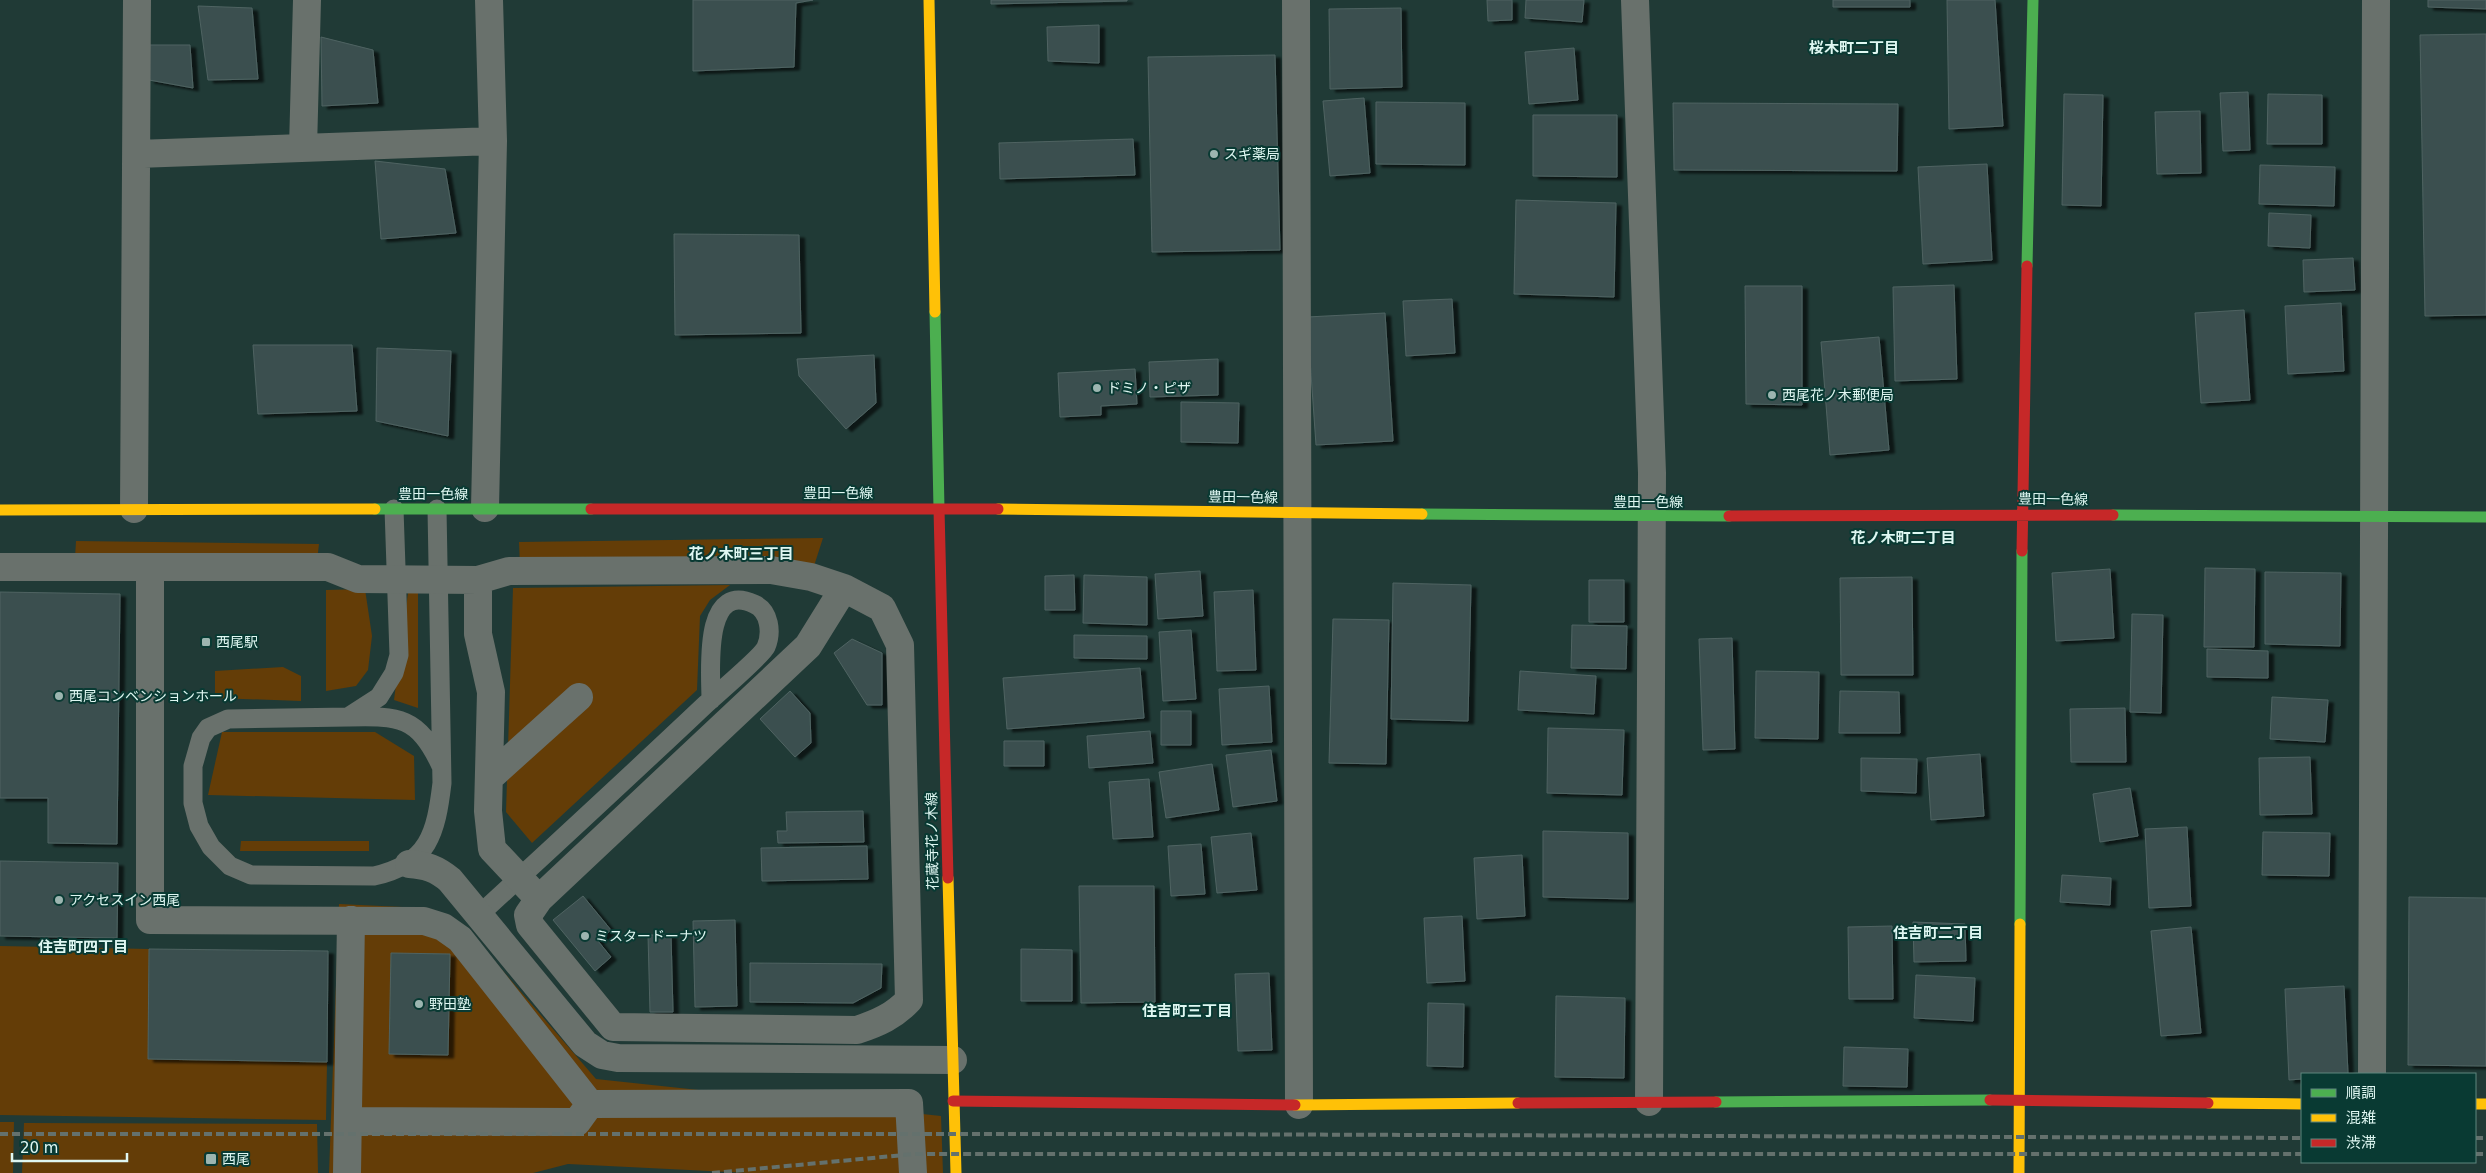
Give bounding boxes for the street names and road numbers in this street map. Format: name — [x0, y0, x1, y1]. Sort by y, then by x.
street label: 豊田一色線 — [803, 485, 873, 501]
street label: 豊田一色線 — [398, 486, 468, 502]
street label: 豊田一色線 — [1208, 488, 1278, 506]
street label: 豊田一色線 — [2018, 490, 2088, 508]
street label: 豊田一色線 — [1613, 494, 1683, 510]
street label: 花蔵寺花ノ木線 — [923, 792, 941, 890]

